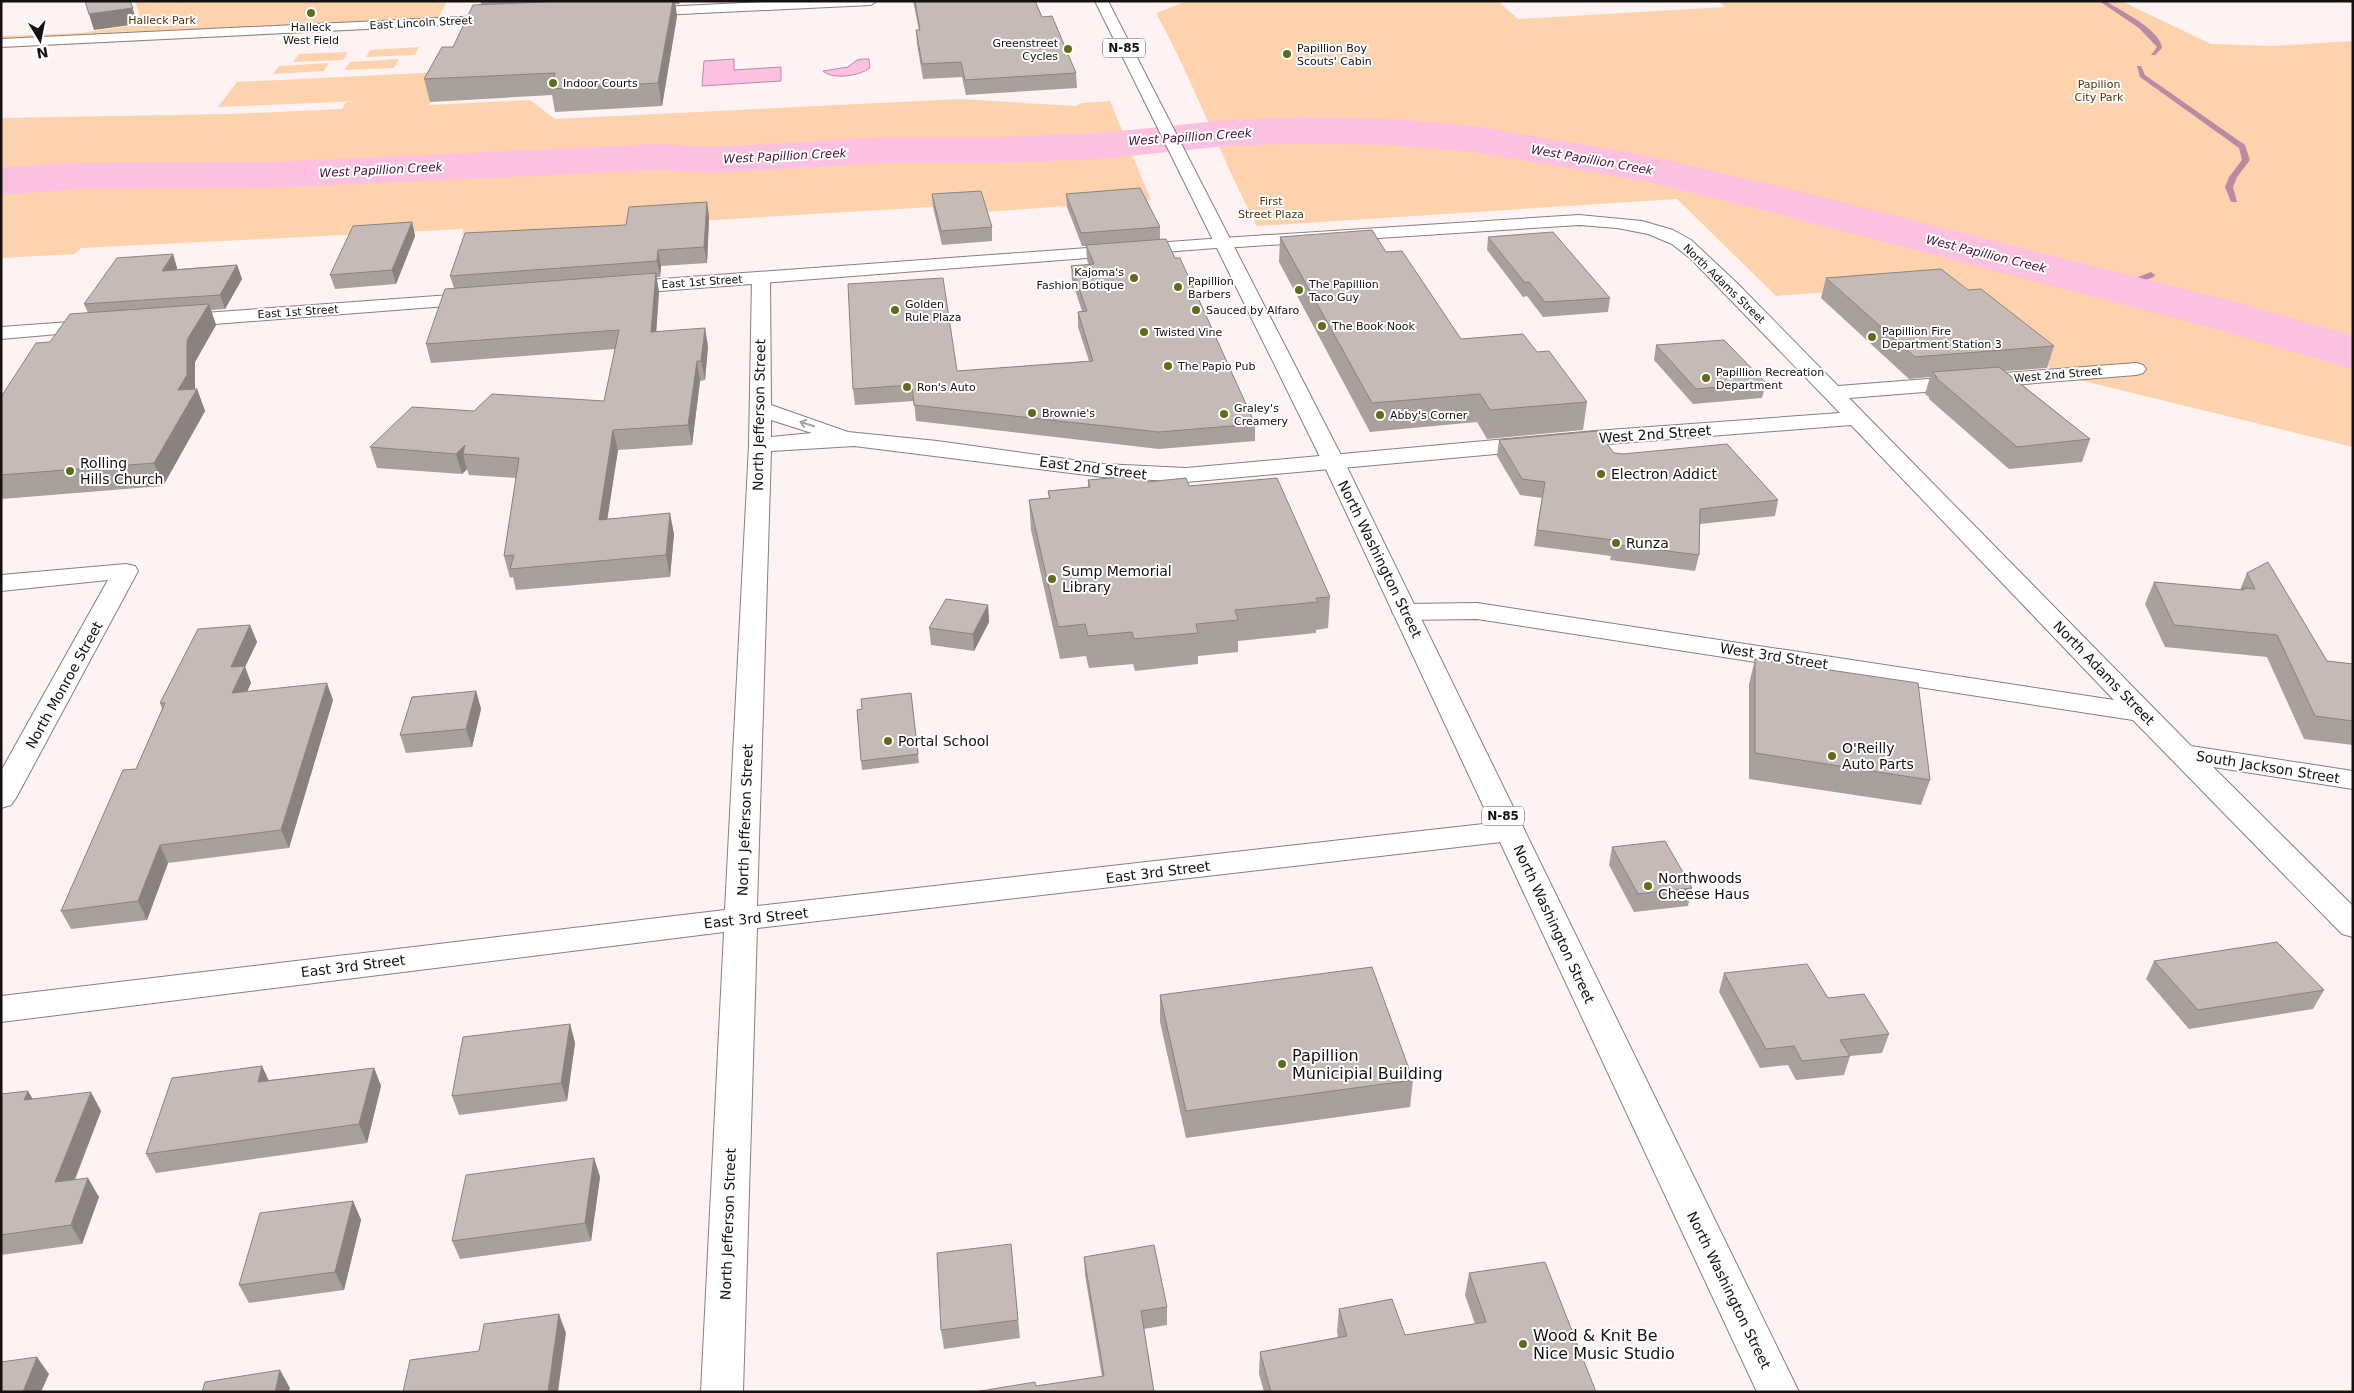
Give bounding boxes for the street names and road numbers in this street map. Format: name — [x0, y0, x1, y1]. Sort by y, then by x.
street label: East Lincoln Street — [369, 14, 474, 32]
road number: N-85 — [1103, 38, 1145, 58]
street label: North Adams Street — [1680, 242, 1768, 327]
street label: East 1st Street — [661, 273, 744, 291]
street label: East 1st Street — [257, 303, 340, 321]
street label: North Jefferson Street — [750, 338, 768, 491]
street label: West 2nd Street — [2013, 365, 2103, 385]
street label: West 2nd Street — [1598, 422, 1712, 446]
street label: East 2nd Street — [1038, 453, 1148, 483]
street label: North Washington Street — [1335, 478, 1425, 641]
street label: North Monroe Street — [22, 618, 106, 751]
street label: North Adams Street — [2050, 618, 2158, 729]
street label: West 3rd Street — [1719, 640, 1830, 673]
street label: North Jefferson Street — [734, 743, 756, 896]
street label: South Jackson Street — [2195, 748, 2342, 786]
road number: N-85 — [1482, 806, 1524, 826]
street label: North Washington Street — [1510, 842, 1598, 1006]
street label: East 3rd Street — [1105, 858, 1212, 886]
street label: East 3rd Street — [703, 905, 810, 931]
street label: East 3rd Street — [300, 952, 407, 980]
street label: North Jefferson Street — [717, 1147, 739, 1300]
street label: North Washington Street — [1684, 1209, 1774, 1372]

